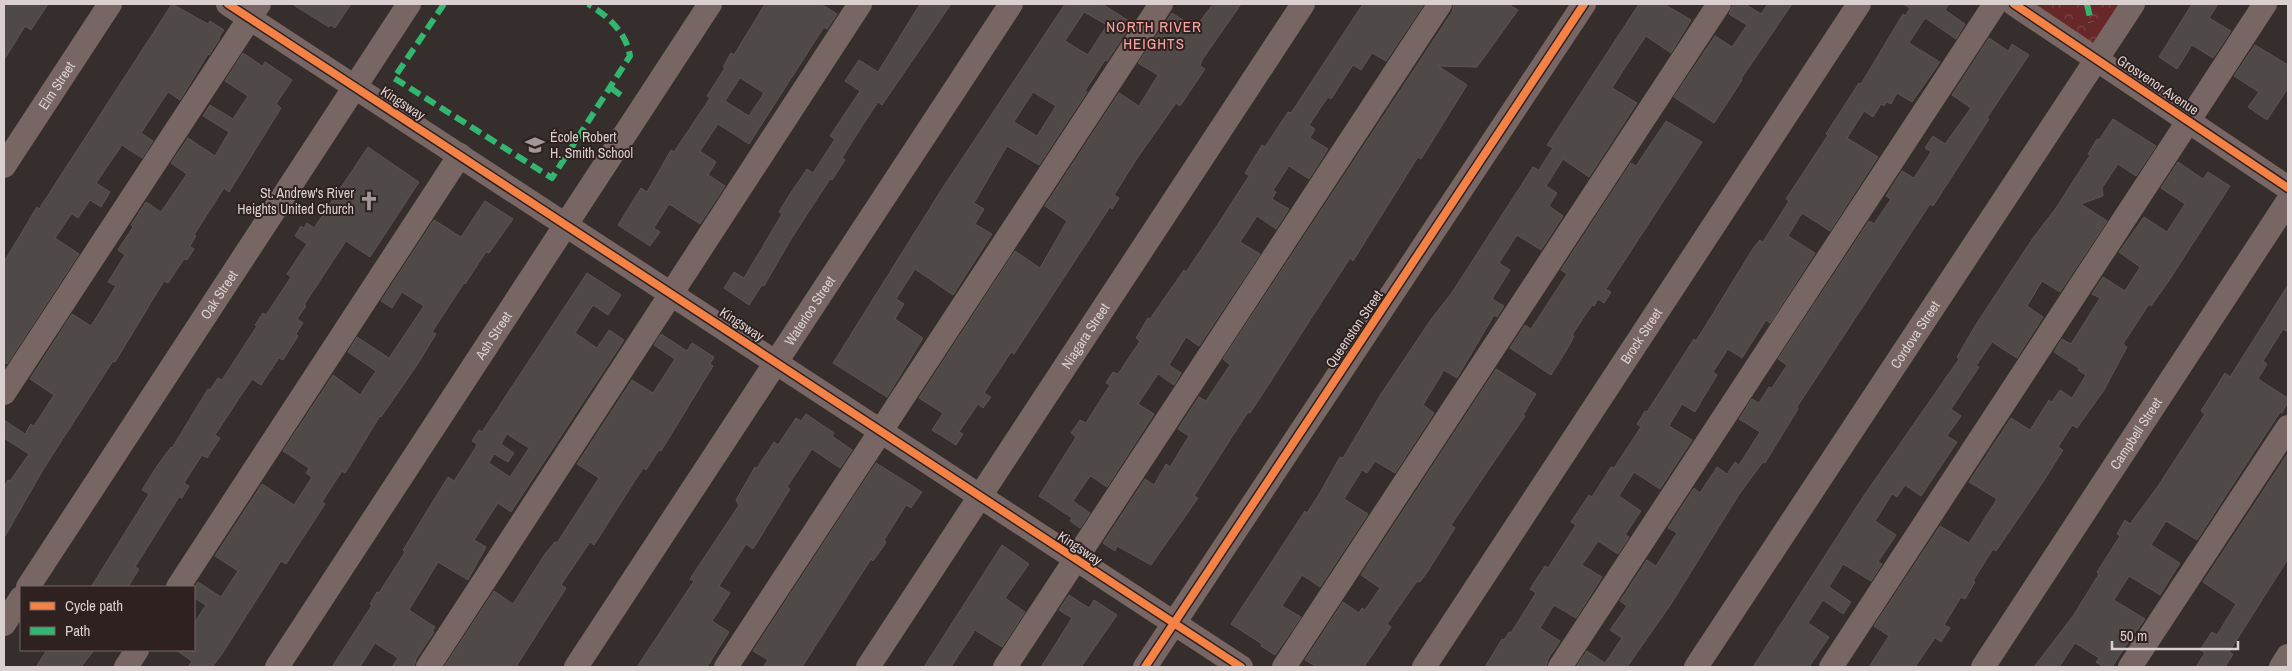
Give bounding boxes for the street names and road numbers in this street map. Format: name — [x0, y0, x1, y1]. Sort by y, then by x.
street label: Grosvenor Avenue — [2114, 51, 2202, 119]
street label: Elm Street — [34, 58, 79, 113]
street label: Kingsway — [377, 82, 429, 124]
street label: Oak Street — [196, 267, 241, 323]
street label: Waterloo Street — [780, 273, 839, 349]
street label: Queenston Street — [1321, 287, 1387, 371]
street label: Cordova Street — [1886, 297, 1944, 372]
street label: Niagara Street — [1057, 300, 1113, 372]
street label: Kingsway — [716, 303, 768, 345]
street label: Brock Street — [1616, 305, 1666, 367]
street label: Ash Street — [471, 308, 516, 364]
street label: Campbell Street — [2106, 394, 2166, 473]
street label: Kingsway — [1054, 527, 1106, 569]

